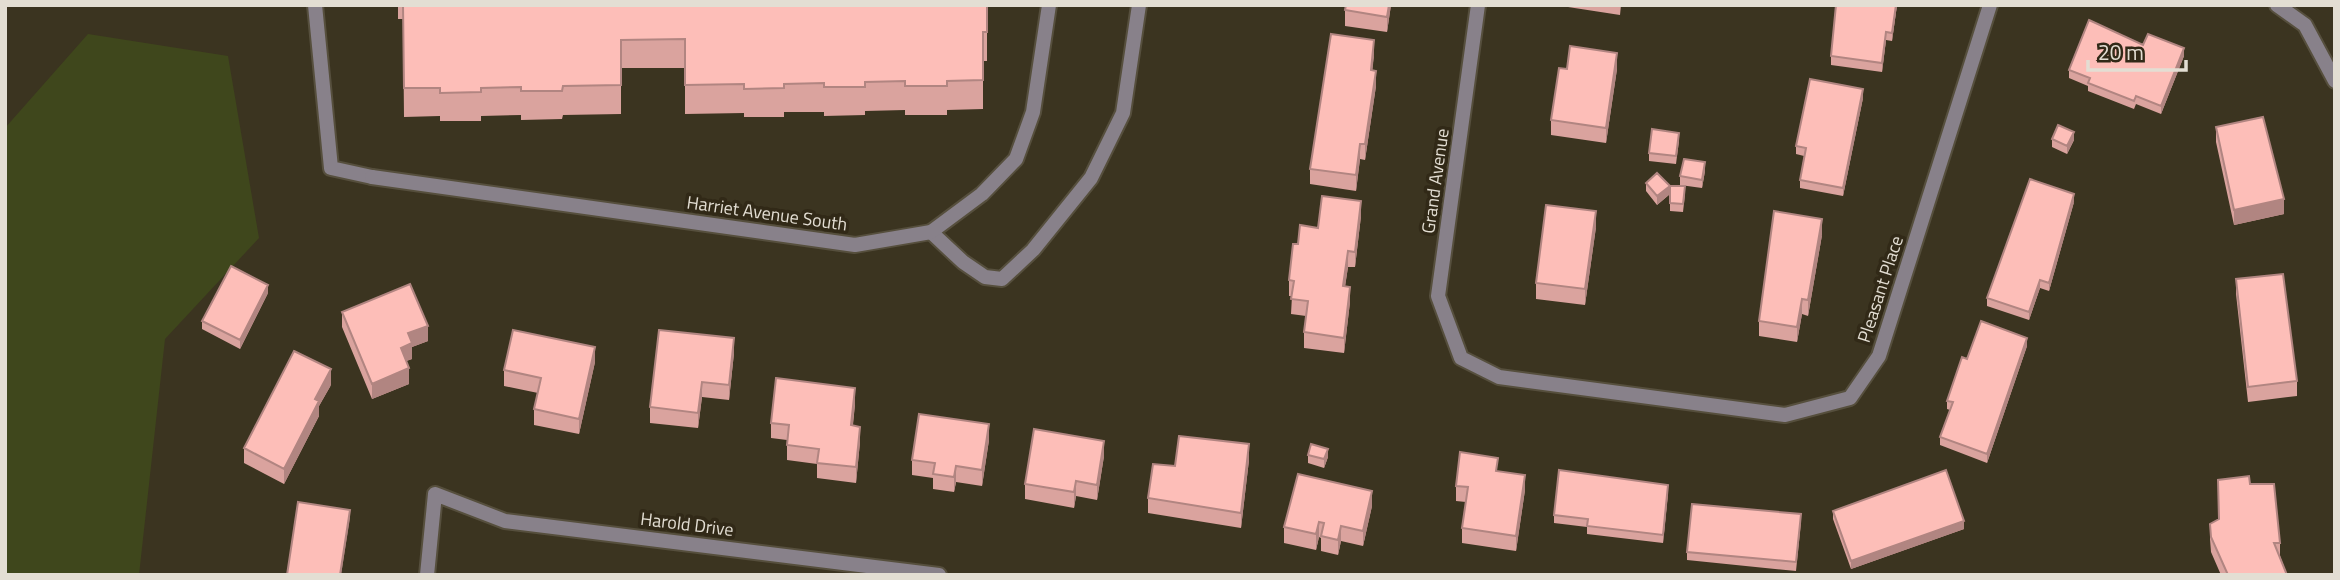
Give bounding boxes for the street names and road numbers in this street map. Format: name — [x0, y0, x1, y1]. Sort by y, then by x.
street label: Grand Avenue — [1414, 127, 1456, 235]
street label: Harriet Avenue South — [685, 188, 849, 238]
street label: Pleasant Place — [1850, 232, 1910, 346]
street label: Harold Drive — [639, 505, 735, 543]

